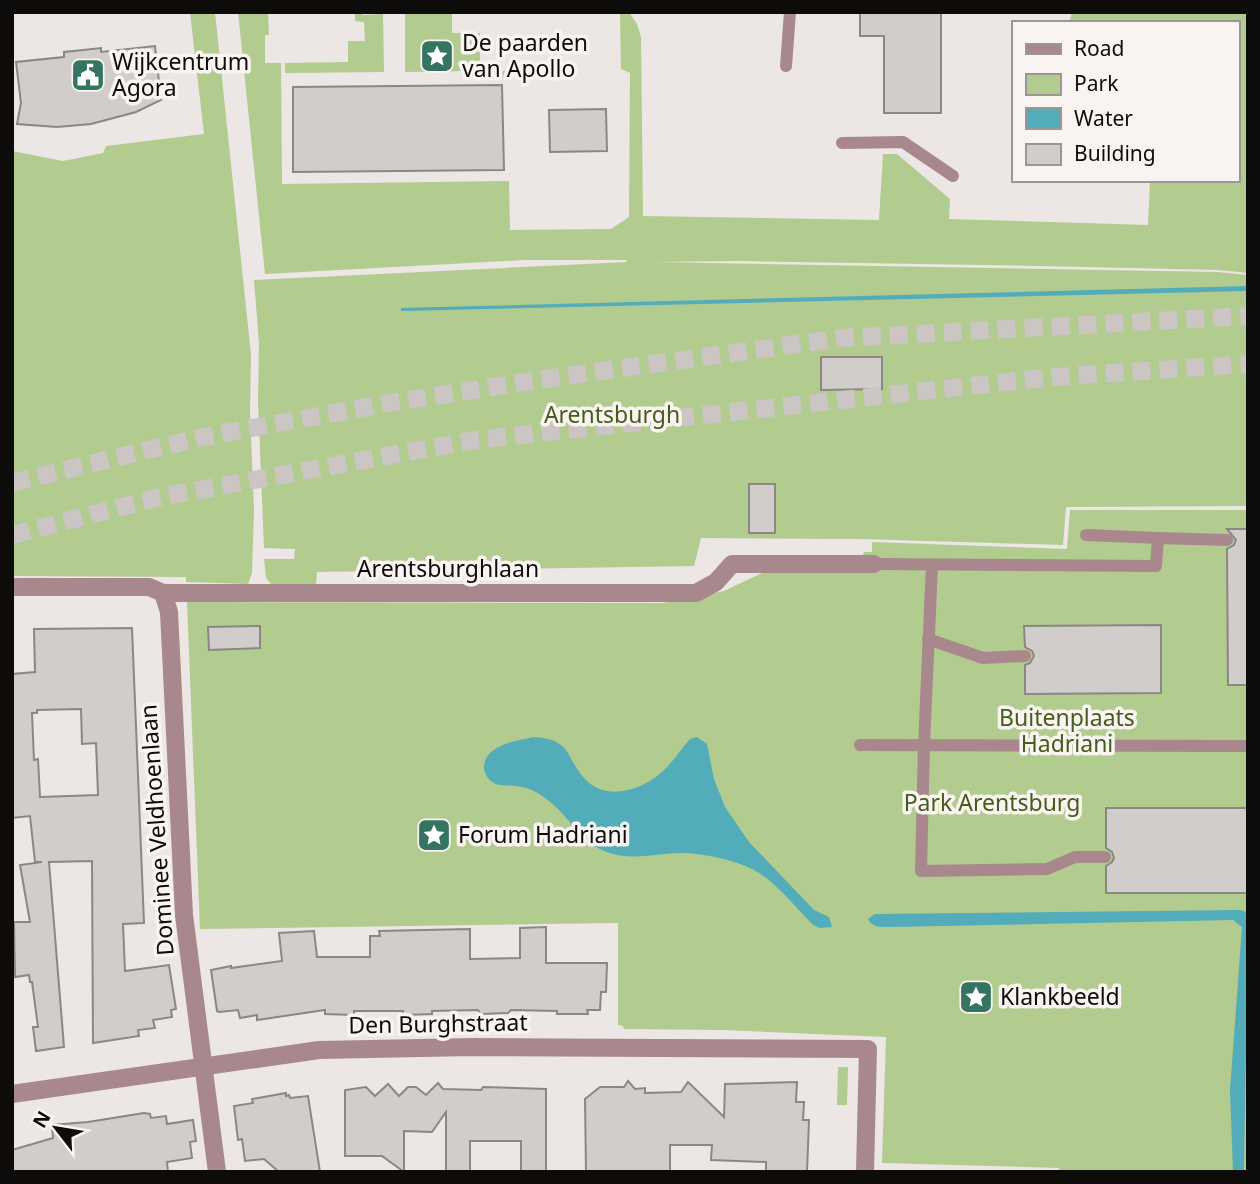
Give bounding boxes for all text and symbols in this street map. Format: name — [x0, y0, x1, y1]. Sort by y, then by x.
legend — [1012, 21, 1239, 182]
place label: De paarden van Apollo — [462, 26, 588, 84]
text: Road — [1074, 34, 1124, 62]
place icon: De paarden van Apollo — [418, 37, 456, 75]
place label: Wijkcentrum Agora — [112, 45, 249, 103]
public building icon: Wijkcentrum Agora — [69, 56, 107, 94]
text: Park — [1074, 69, 1119, 97]
text: Water — [1074, 104, 1133, 132]
text: Building — [1074, 139, 1156, 167]
park label: Arentsburgh — [544, 398, 680, 430]
street label: Arentsburghlaan — [357, 552, 539, 584]
park label: Buitenplaats Hadriani — [999, 701, 1135, 759]
street label: Dominee Veldhoenlaan — [131, 703, 181, 957]
park label: Park Arentsburg — [904, 786, 1080, 818]
place icon: Forum Hadriani — [415, 816, 453, 854]
place label: Forum Hadriani — [458, 818, 628, 850]
place icon: Klankbeeld — [957, 978, 995, 1016]
place label: Klankbeeld — [1000, 980, 1120, 1012]
street label: Den Burghstraat — [348, 1005, 528, 1041]
north arrow — [21, 1093, 91, 1163]
text: N — [26, 1106, 57, 1133]

